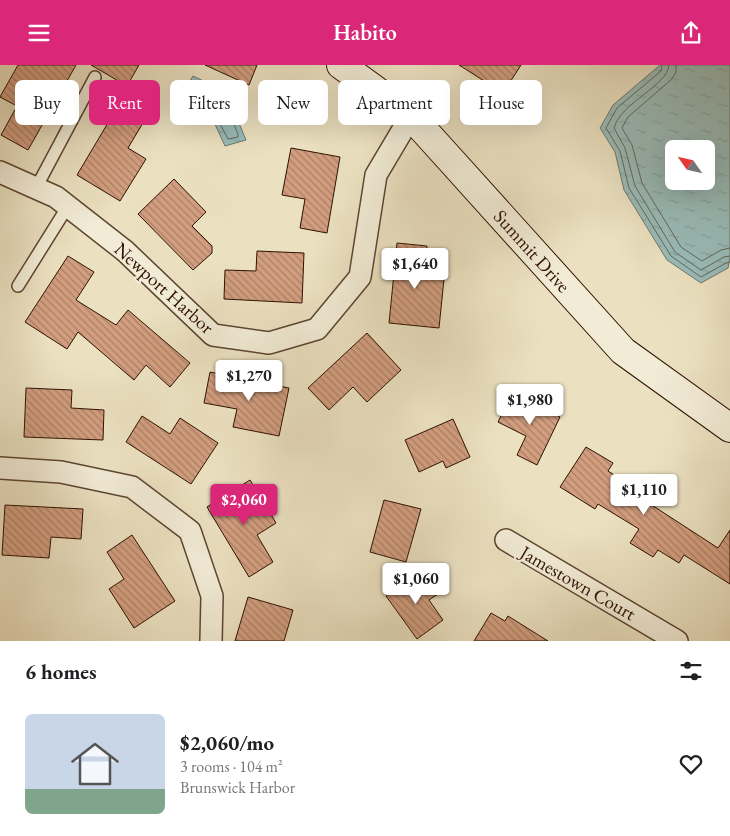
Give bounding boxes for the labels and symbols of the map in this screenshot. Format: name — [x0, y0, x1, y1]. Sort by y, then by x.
north arrow — [665, 140, 715, 190]
street label: Summit Drive — [488, 204, 576, 298]
street label: Newport Harbor — [109, 237, 220, 340]
pin: $1,640 — [374, 247, 456, 290]
pin: $1,270 — [208, 359, 290, 402]
pin: $1,980 — [489, 383, 571, 426]
pin: $1,110 — [603, 473, 685, 516]
pin: $2,060 — [203, 483, 285, 526]
street label: Jamestown Court — [514, 539, 640, 626]
pin: $1,060 — [375, 563, 457, 605]

